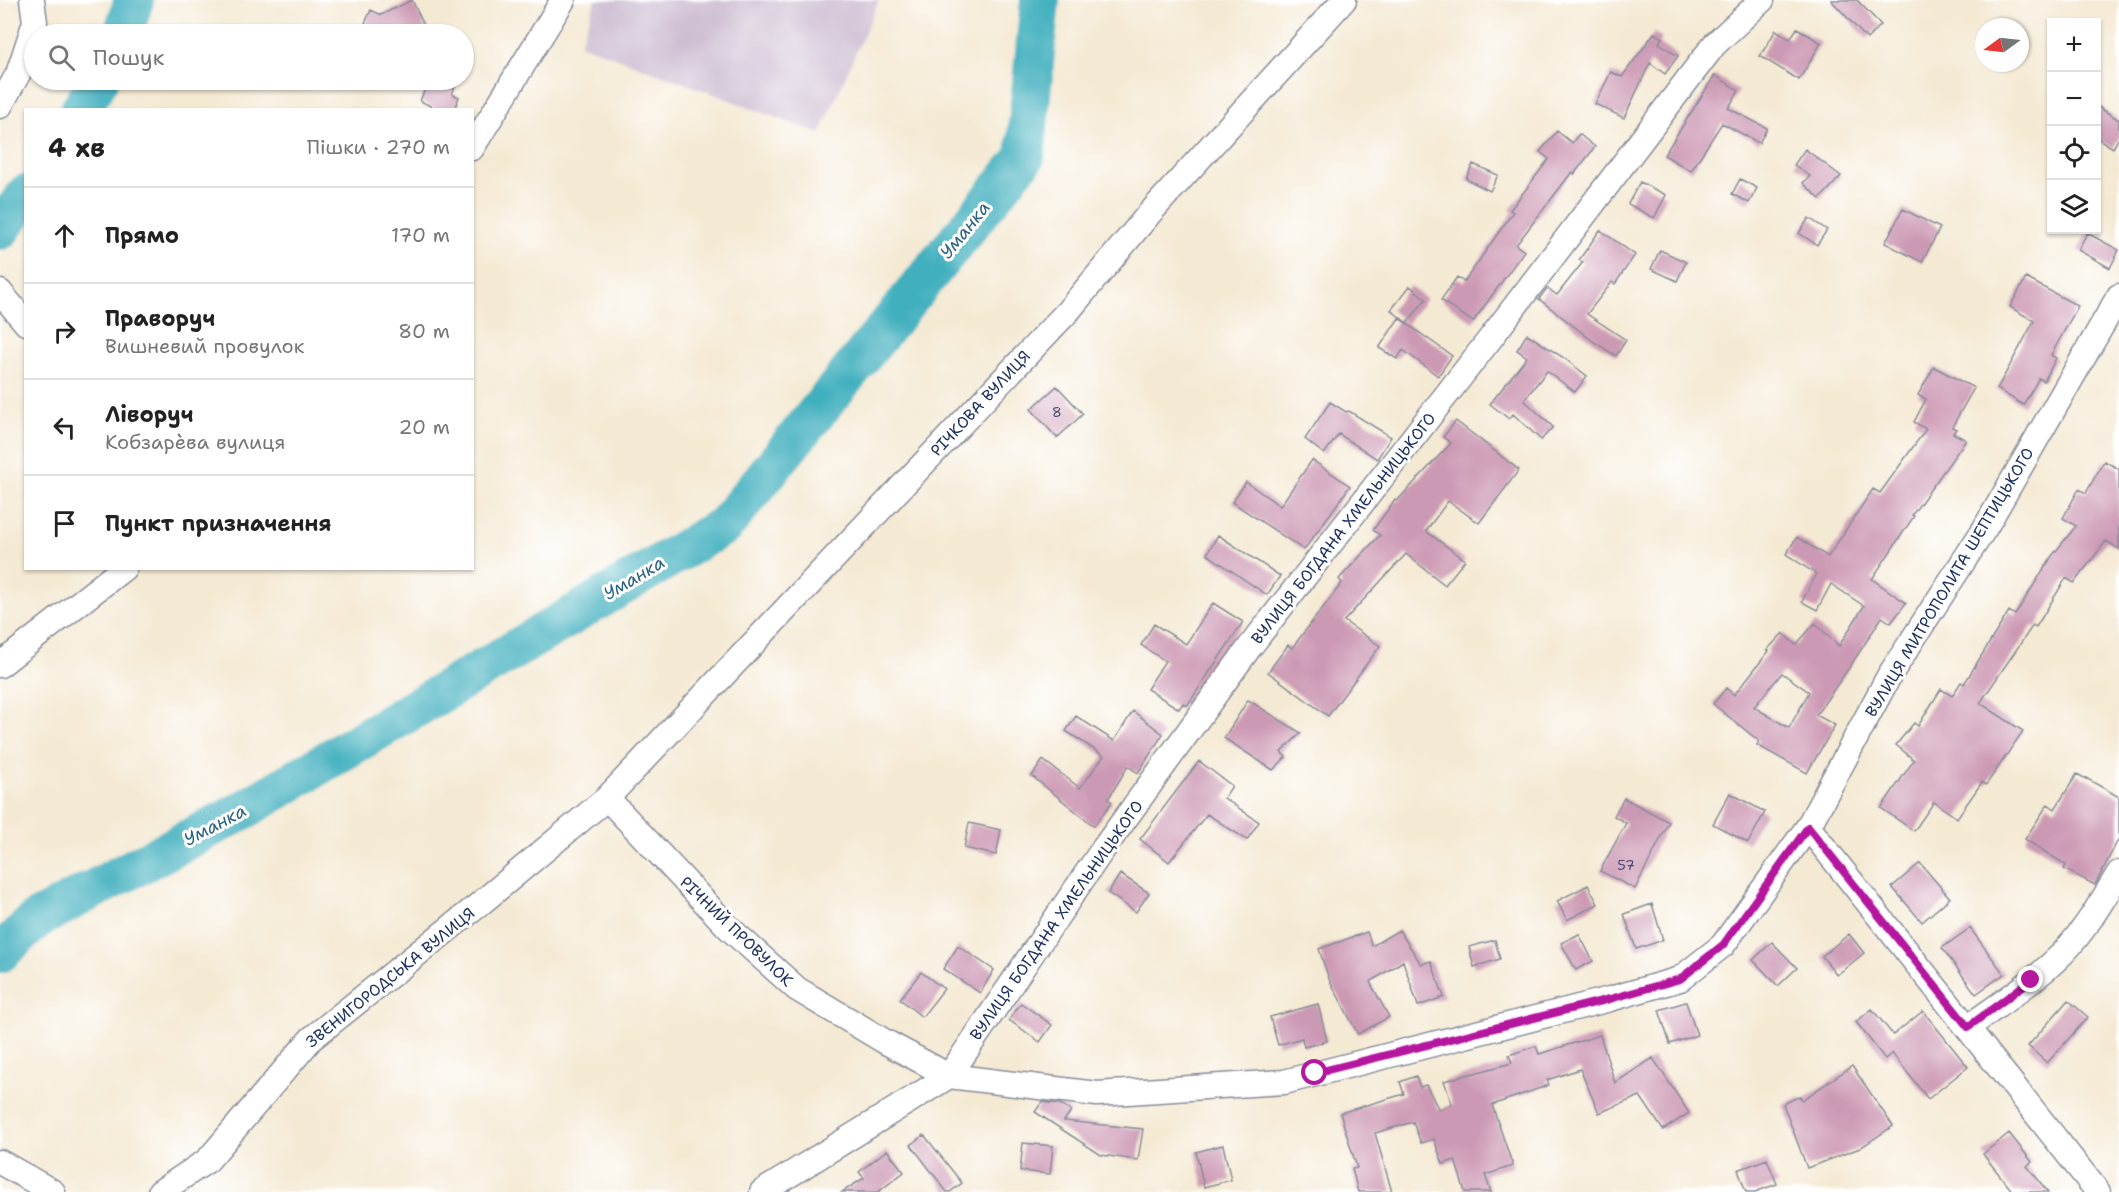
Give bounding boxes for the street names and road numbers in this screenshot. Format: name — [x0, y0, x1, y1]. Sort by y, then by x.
street label: РІЧКОВА ВУЛИЦЯ — [926, 346, 1035, 461]
street label: ВУЛИЦЯ БОГДАНА ХМЕЛЬНИЦЬКОГО — [1246, 408, 1440, 648]
street label: ВУЛИЦЯ МИТРОПОЛИТА ШЕПТИЦЬКОГО — [1860, 444, 2038, 721]
street label: ВУЛИЦЯ БОГДАНА ХМЕЛЬНИЦЬКОГО — [965, 796, 1148, 1044]
street label: РІЧНИЙ ПРОВУЛОК — [675, 872, 798, 991]
street label: ЗВЕНИГОРОДСЬКА ВУЛИЦЯ — [302, 903, 479, 1052]

